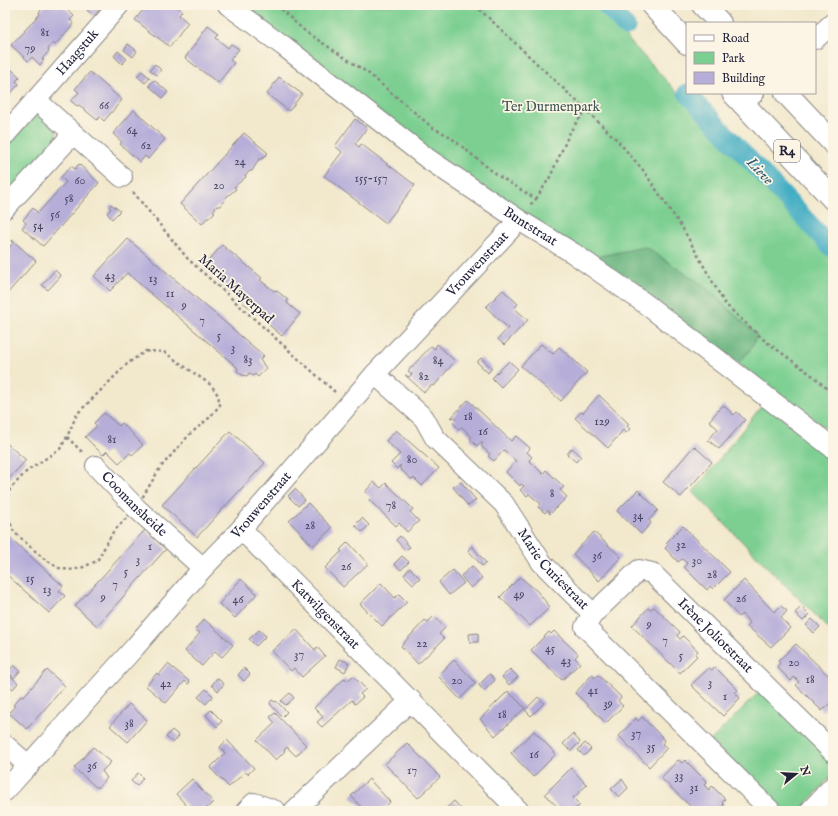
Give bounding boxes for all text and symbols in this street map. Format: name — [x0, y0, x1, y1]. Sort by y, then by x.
legend — [686, 22, 816, 94]
house number: 81 — [40, 25, 50, 40]
street label: Haagstuk — [52, 25, 103, 79]
text: Road — [722, 31, 750, 46]
house number: 79 — [25, 41, 35, 56]
text: Park — [722, 51, 745, 66]
text: Building — [722, 71, 766, 86]
house number: 66 — [99, 98, 110, 113]
park label: Ter Durmenpark — [502, 98, 601, 116]
house number: 64 — [127, 123, 138, 138]
house number: 62 — [141, 138, 152, 153]
road number: R4 — [774, 140, 800, 162]
water label: Lieve — [742, 152, 778, 189]
house number: 24 — [234, 154, 246, 169]
house number: 155-157 — [354, 171, 388, 186]
house number: 60 — [75, 173, 86, 188]
house number: 20 — [213, 178, 225, 193]
house number: 58 — [64, 191, 74, 206]
street label: Buntstraat — [500, 203, 561, 250]
house number: 56 — [50, 207, 61, 222]
house number: 54 — [33, 218, 43, 233]
street label: Vrouwenstraat — [442, 227, 513, 301]
street label: Maria Mayerpad — [194, 250, 278, 328]
house number: 43 — [105, 268, 115, 283]
house number: 13 — [149, 271, 157, 286]
house number: 11 — [166, 286, 174, 301]
house number: 9 — [180, 298, 187, 313]
house number: 7 — [199, 313, 205, 328]
house number: 5 — [217, 328, 222, 343]
house number: 3 — [231, 340, 235, 355]
house number: 83 — [243, 352, 253, 367]
house number: 84 — [433, 353, 443, 368]
house number: 82 — [419, 369, 430, 384]
house number: 18 — [463, 409, 473, 424]
house number: 129 — [594, 414, 610, 429]
house number: 16 — [478, 424, 489, 439]
house number: 81 — [107, 432, 117, 447]
house number: 80 — [407, 452, 417, 467]
street label: Coomansheide — [97, 468, 171, 541]
street label: Vrouwenstraat — [227, 468, 296, 543]
house number: 8 — [550, 486, 555, 501]
house number: 78 — [386, 498, 396, 513]
house number: 34 — [633, 508, 643, 523]
house number: 28 — [305, 518, 315, 533]
street label: Marie Curiestraat — [513, 525, 593, 614]
house number: 32 — [676, 537, 686, 552]
house number: 1 — [148, 539, 152, 554]
house number: 36 — [592, 548, 603, 563]
house number: 3 — [136, 552, 140, 567]
house number: 30 — [692, 553, 702, 568]
house number: 26 — [341, 559, 352, 574]
house number: 5 — [124, 564, 129, 579]
house number: 28 — [707, 567, 717, 582]
house number: 15 — [26, 571, 35, 586]
street label: Katwilgenstraat — [287, 576, 364, 653]
house number: 7 — [112, 577, 118, 592]
house number: 13 — [43, 582, 51, 597]
house number: 49 — [513, 587, 525, 602]
house number: 9 — [99, 590, 106, 605]
house number: 26 — [736, 591, 747, 606]
house number: 46 — [233, 592, 244, 607]
street label: Irène Joliotstraat — [674, 594, 757, 677]
house number: 9 — [645, 617, 652, 632]
house number: 7 — [662, 633, 668, 648]
house number: 22 — [416, 636, 428, 651]
house number: 45 — [545, 641, 556, 656]
house number: 37 — [294, 647, 304, 662]
house number: 5 — [679, 648, 684, 663]
house number: 43 — [561, 653, 571, 668]
house number: 20 — [788, 655, 800, 670]
house number: 18 — [805, 672, 815, 687]
house number: 20 — [451, 673, 463, 688]
house number: 3 — [708, 675, 712, 690]
house number: 42 — [160, 676, 172, 691]
house number: 41 — [588, 683, 598, 698]
house number: 1 — [723, 689, 727, 704]
house number: 39 — [603, 696, 613, 711]
house number: 18 — [497, 707, 507, 722]
house number: 38 — [124, 716, 134, 731]
house number: 37 — [631, 726, 641, 741]
house number: 35 — [647, 739, 656, 754]
house number: 16 — [529, 747, 540, 762]
north arrow — [776, 754, 816, 794]
house number: 36 — [87, 758, 98, 773]
house number: 17 — [407, 763, 417, 778]
text: N — [796, 764, 813, 778]
house number: 33 — [675, 768, 683, 783]
house number: 31 — [690, 780, 698, 795]

